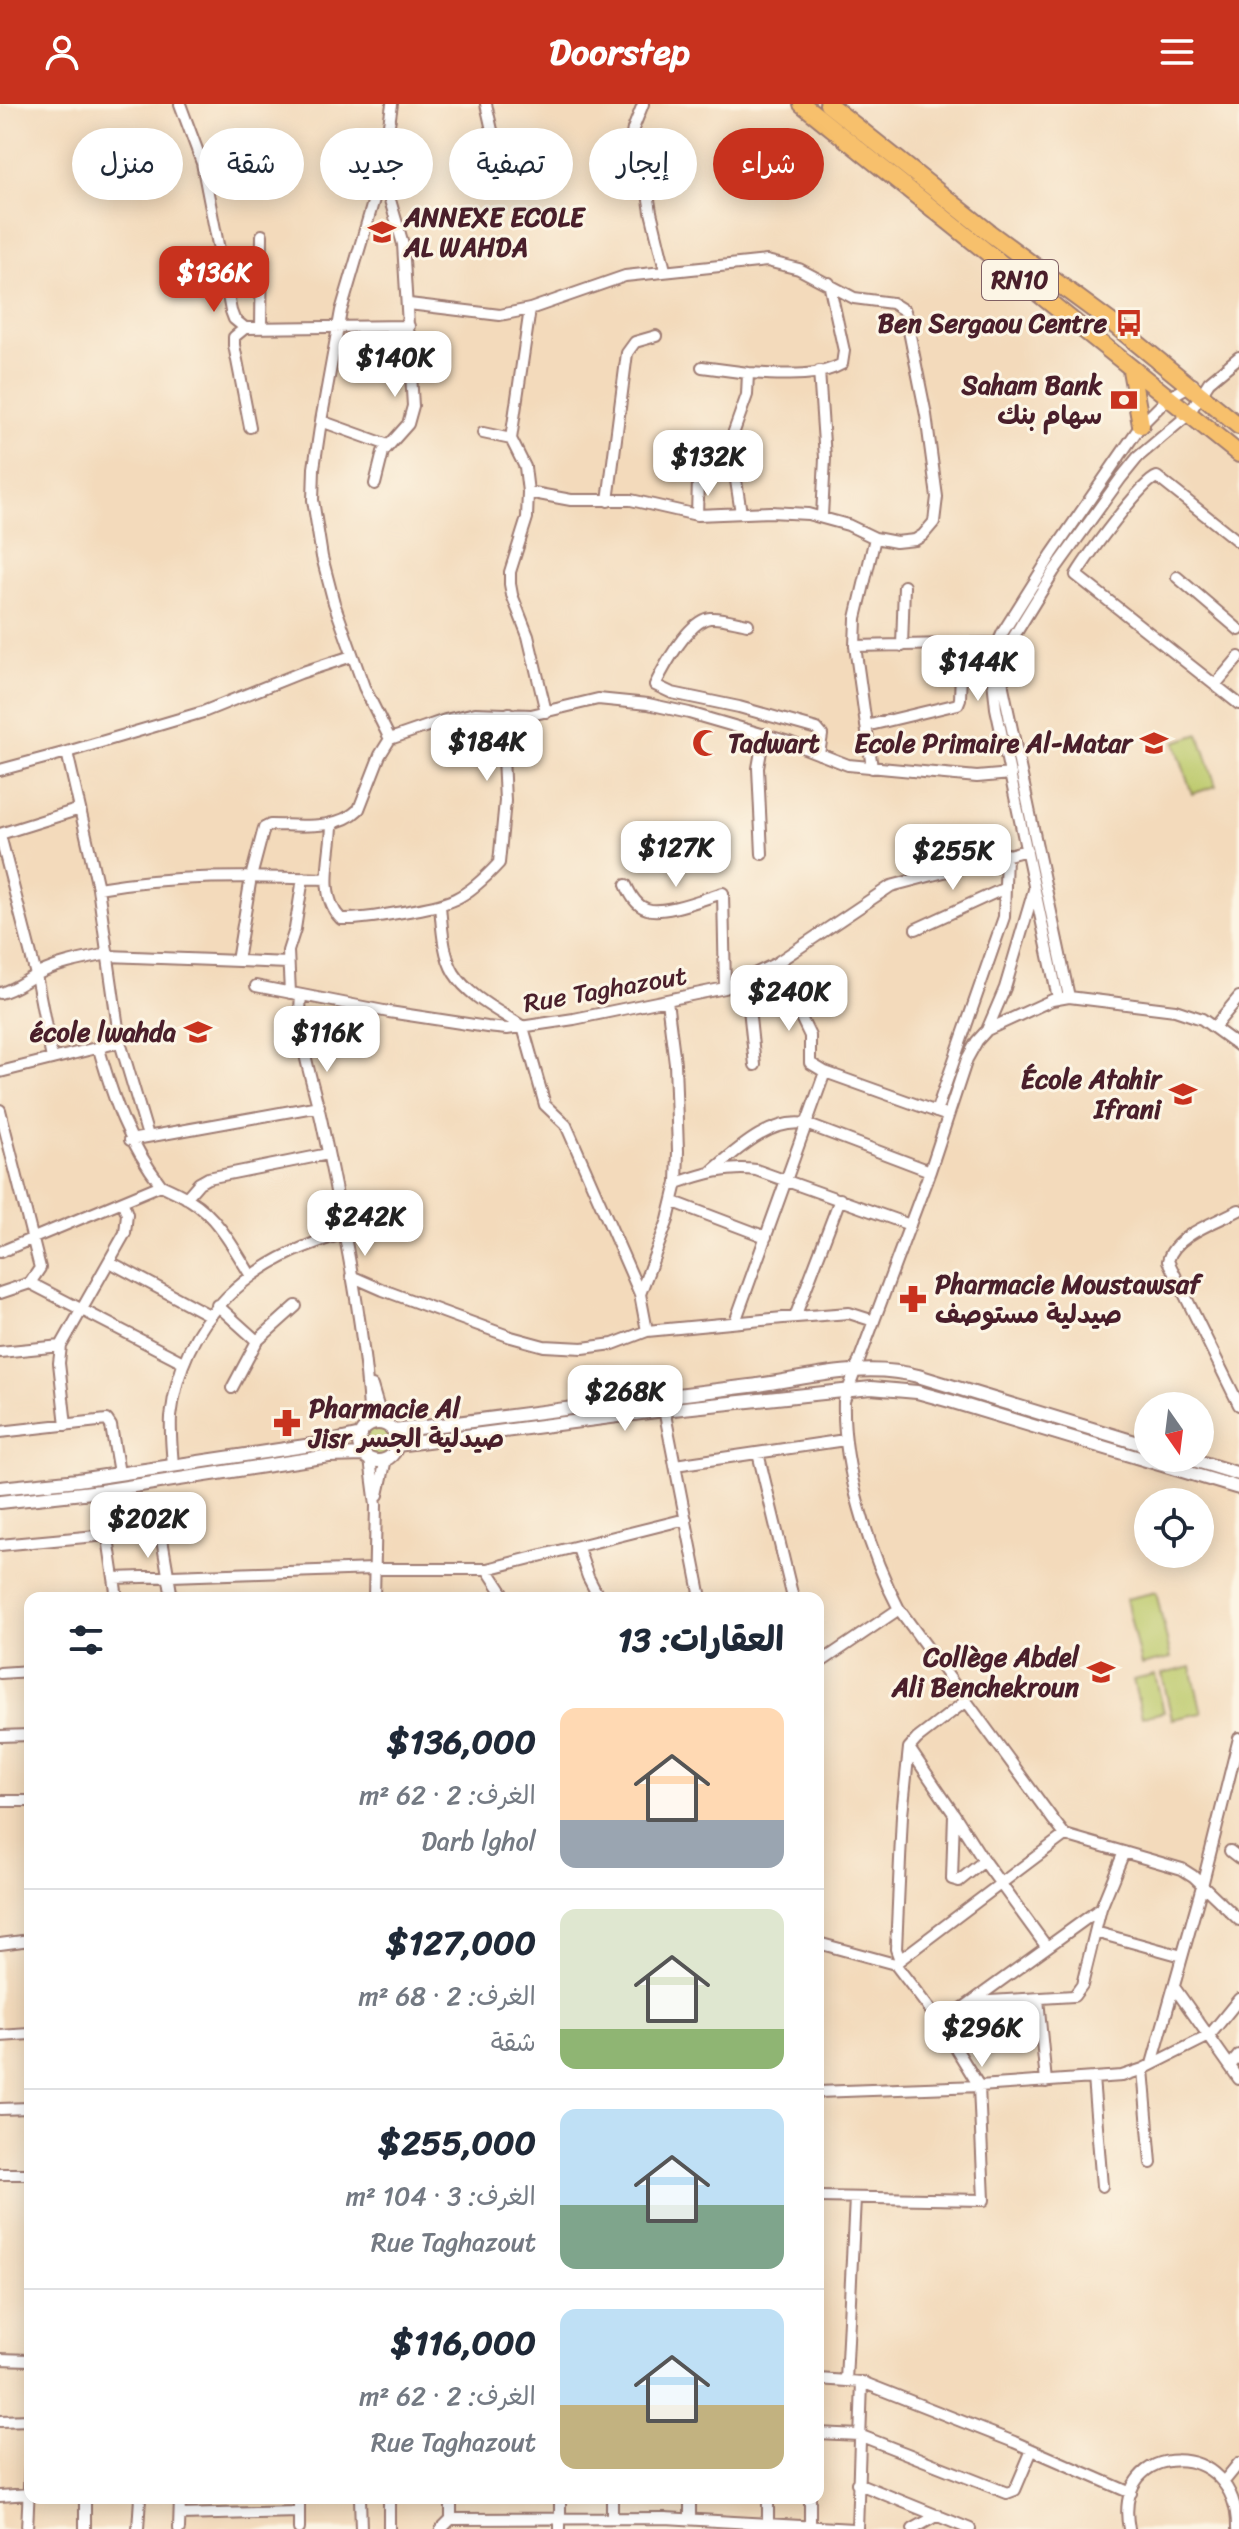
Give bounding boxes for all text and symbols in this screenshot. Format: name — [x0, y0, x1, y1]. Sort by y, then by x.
text: Doorstep — [549, 20, 690, 84]
icon: person — [40, 30, 84, 74]
icon: menu — [1155, 30, 1199, 74]
chip: منزل — [72, 128, 183, 200]
chip: شقة — [199, 128, 304, 200]
chip: جديد — [320, 128, 433, 200]
chip: تصفية — [449, 128, 573, 200]
chip: إيجار — [589, 128, 697, 200]
chip: شراء — [713, 128, 824, 200]
place label: ANNEXE ECOLE AL WAHDA — [403, 194, 587, 270]
school or university icon: ANNEXE ECOLE AL WAHDA — [367, 217, 397, 247]
pin: $136K — [158, 246, 270, 314]
text: $136K — [177, 249, 251, 295]
road number: RN10 — [982, 260, 1058, 300]
place label: Ben Sergaou Centre — [878, 300, 1108, 346]
bus stop icon: Ben Sergaou Centre — [1114, 308, 1144, 338]
pin: $140K — [339, 331, 451, 399]
text: $140K — [356, 334, 434, 380]
place label: Saham Bank سهام بنك — [961, 362, 1103, 438]
bank icon: Saham Bank سهام بنك — [1109, 385, 1139, 415]
pin: $132K — [652, 430, 764, 498]
text: $132K — [671, 433, 745, 479]
pin: $144K — [922, 635, 1034, 703]
text: $144K — [940, 638, 1016, 684]
pin: $184K — [431, 715, 543, 783]
text: $184K — [449, 718, 525, 764]
place label: Tadwart — [728, 720, 821, 766]
place label: Ecole Primaire Al-Matar — [854, 720, 1134, 766]
mosque icon: Tadwart — [691, 728, 721, 758]
school or university icon: Ecole Primaire Al-Matar — [1139, 728, 1169, 758]
pin: $127K — [620, 821, 732, 889]
text: $127K — [639, 824, 713, 870]
pin: $255K — [897, 824, 1009, 892]
text: $255K — [913, 827, 993, 873]
street label: Rue Taghazout — [520, 952, 690, 1026]
pin: $240K — [733, 965, 845, 1033]
text: $240K — [749, 968, 830, 1014]
pin: $116K — [271, 1006, 383, 1074]
place label: école lwahda — [29, 1009, 176, 1055]
text: $116K — [292, 1009, 362, 1055]
school or university icon: école lwahda — [183, 1017, 213, 1047]
place label: École Atahir Ifrani — [1021, 1056, 1163, 1132]
school or university icon: École Atahir Ifrani — [1168, 1079, 1198, 1109]
pin: $242K — [309, 1190, 421, 1258]
text: $242K — [325, 1193, 405, 1239]
place label: Pharmacie Moustawsaf صيدلية مستوصف — [935, 1261, 1204, 1337]
pharmacy icon: Pharmacie Moustawsaf صيدلية مستوصف — [898, 1284, 928, 1314]
pin: $268K — [569, 1365, 681, 1433]
text: $268K — [586, 1368, 664, 1414]
place label: Pharmacie Al Jisr صيدلية الجسر — [307, 1385, 504, 1461]
north arrow — [1134, 1392, 1214, 1472]
map controls — [1134, 1392, 1214, 1568]
pharmacy icon: Pharmacie Al Jisr صيدلية الجسر — [272, 1408, 302, 1438]
button: locate — [1134, 1488, 1214, 1568]
pin: $202K — [92, 1492, 204, 1560]
text: $202K — [108, 1495, 188, 1541]
text: العقارات: 13 — [618, 1610, 784, 1670]
icon: filters — [64, 1618, 108, 1662]
place label: Collège Abdel Ali Benchekroun — [891, 1634, 1081, 1710]
school or university icon: Collège Abdel Ali Benchekroun — [1086, 1657, 1116, 1687]
text: $136,000 — [387, 1712, 536, 1772]
icon: home — [624, 1740, 720, 1836]
text: الغرف: 2 · 62 m² — [359, 1772, 536, 1818]
text: Darb lghol — [421, 1818, 536, 1864]
text: $127,000 — [386, 1913, 536, 1973]
icon: home — [624, 1941, 720, 2037]
text: الغرف: 2 · 68 m² — [359, 1973, 536, 2019]
pin: $296K — [926, 2001, 1038, 2069]
text: $296K — [942, 2004, 1022, 2050]
text: شقة — [491, 2019, 536, 2065]
text: $255,000 — [378, 2113, 536, 2173]
icon: home — [624, 2141, 720, 2237]
text: الغرف: 3 · 104 m² — [346, 2173, 536, 2219]
text: Rue Taghazout — [371, 2219, 536, 2265]
text: $116,000 — [391, 2313, 536, 2373]
icon: home — [624, 2341, 720, 2437]
text: الغرف: 2 · 62 m² — [359, 2373, 536, 2419]
text: Rue Taghazout — [371, 2419, 536, 2465]

